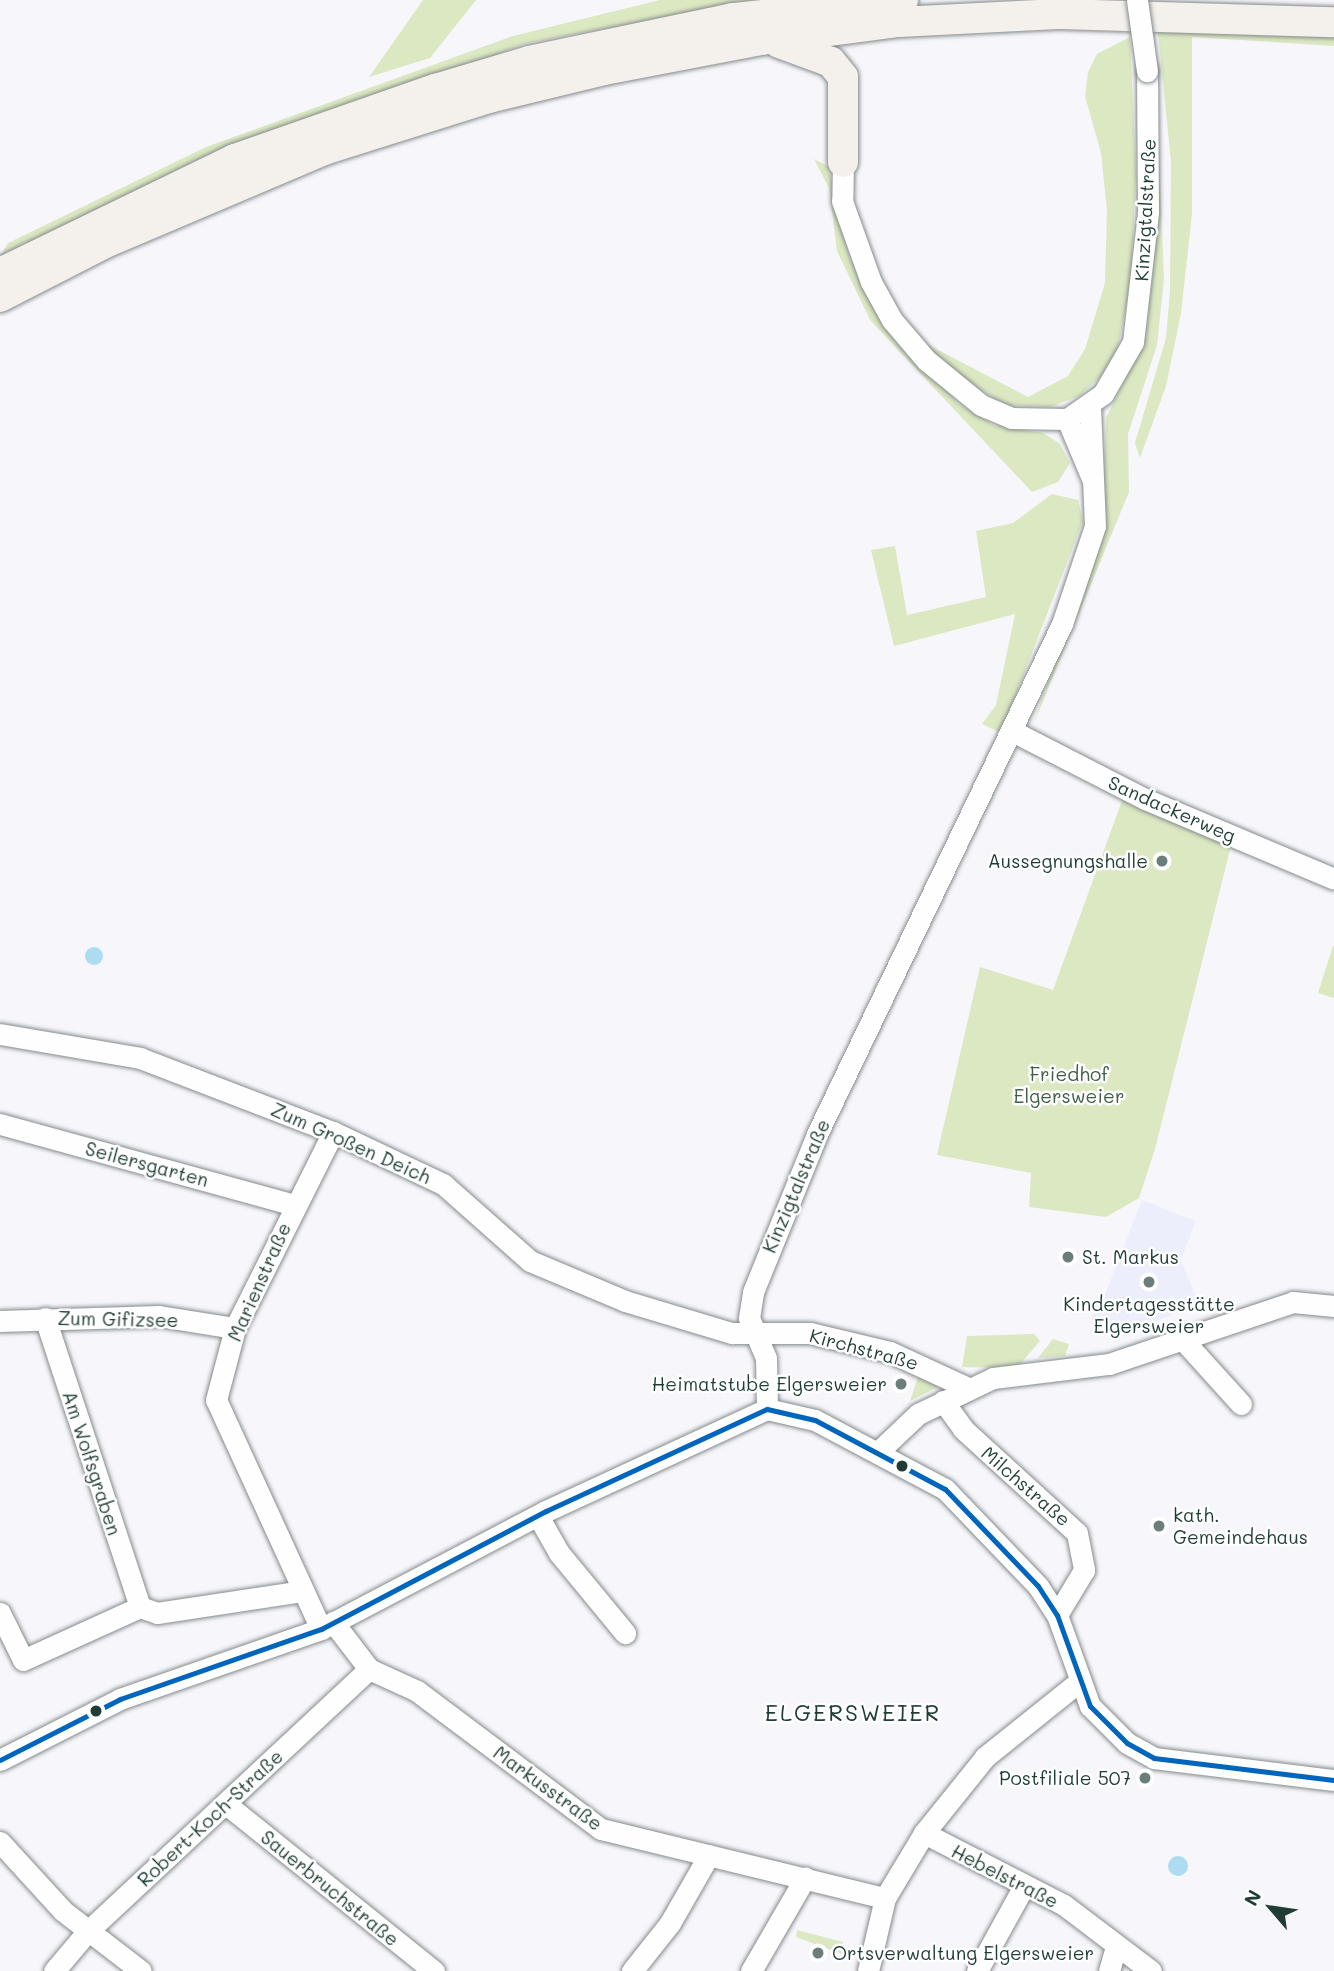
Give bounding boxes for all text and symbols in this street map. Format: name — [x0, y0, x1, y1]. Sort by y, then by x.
street label: Kinzigtalstraße — [1130, 138, 1160, 282]
street label: Sandackerweg — [1105, 771, 1239, 847]
place label: Aussegnungshalle — [988, 850, 1148, 872]
marker: Aussegnungshalle — [1154, 853, 1170, 869]
park label: Friedhof Elgersweier — [1014, 1063, 1124, 1107]
street label: Zum Großen Deich — [268, 1098, 434, 1188]
street label: Kinzigtalstraße — [758, 1116, 834, 1256]
street label: Seilersgarten — [83, 1137, 211, 1191]
street label: Marienstraße — [223, 1219, 295, 1345]
place label: St. Markus — [1082, 1246, 1179, 1268]
marker: St. Markus — [1060, 1249, 1076, 1265]
marker: Kindertagesstätte Elgersweier — [1141, 1274, 1157, 1290]
place label: Kindertagesstätte Elgersweier — [1063, 1293, 1235, 1337]
street label: Zum Gifizsee — [57, 1307, 179, 1331]
street label: Kirchstraße — [807, 1324, 921, 1374]
place label: Heimatstube Elgersweier — [652, 1373, 887, 1395]
marker: Heimatstube Elgersweier — [893, 1376, 909, 1392]
street label: Am Wolfsgraben — [58, 1388, 126, 1538]
street label: Milchstraße — [977, 1441, 1075, 1531]
unlabelled marker — [895, 1459, 909, 1473]
place label: kath. Gemeindehaus — [1173, 1504, 1308, 1548]
marker: kath. Gemeindehaus — [1151, 1518, 1167, 1534]
district label: ELGERSWEIER — [766, 1698, 940, 1726]
unlabelled marker — [89, 1704, 103, 1718]
street label: Markusstraße — [489, 1741, 607, 1835]
street label: Robert-Koch-Straße — [133, 1745, 287, 1891]
place label: Postfiliale 507 — [999, 1767, 1131, 1789]
marker: Postfiliale 507 — [1137, 1770, 1153, 1786]
street label: Sauerbruchstraße — [256, 1825, 404, 1951]
street label: Hebelstraße — [948, 1839, 1062, 1913]
north arrow — [1236, 1873, 1306, 1943]
text: N — [1238, 1885, 1267, 1910]
place label: Ortsverwaltung Elgersweier — [832, 1942, 1094, 1964]
marker: Ortsverwaltung Elgersweier — [810, 1945, 826, 1961]

